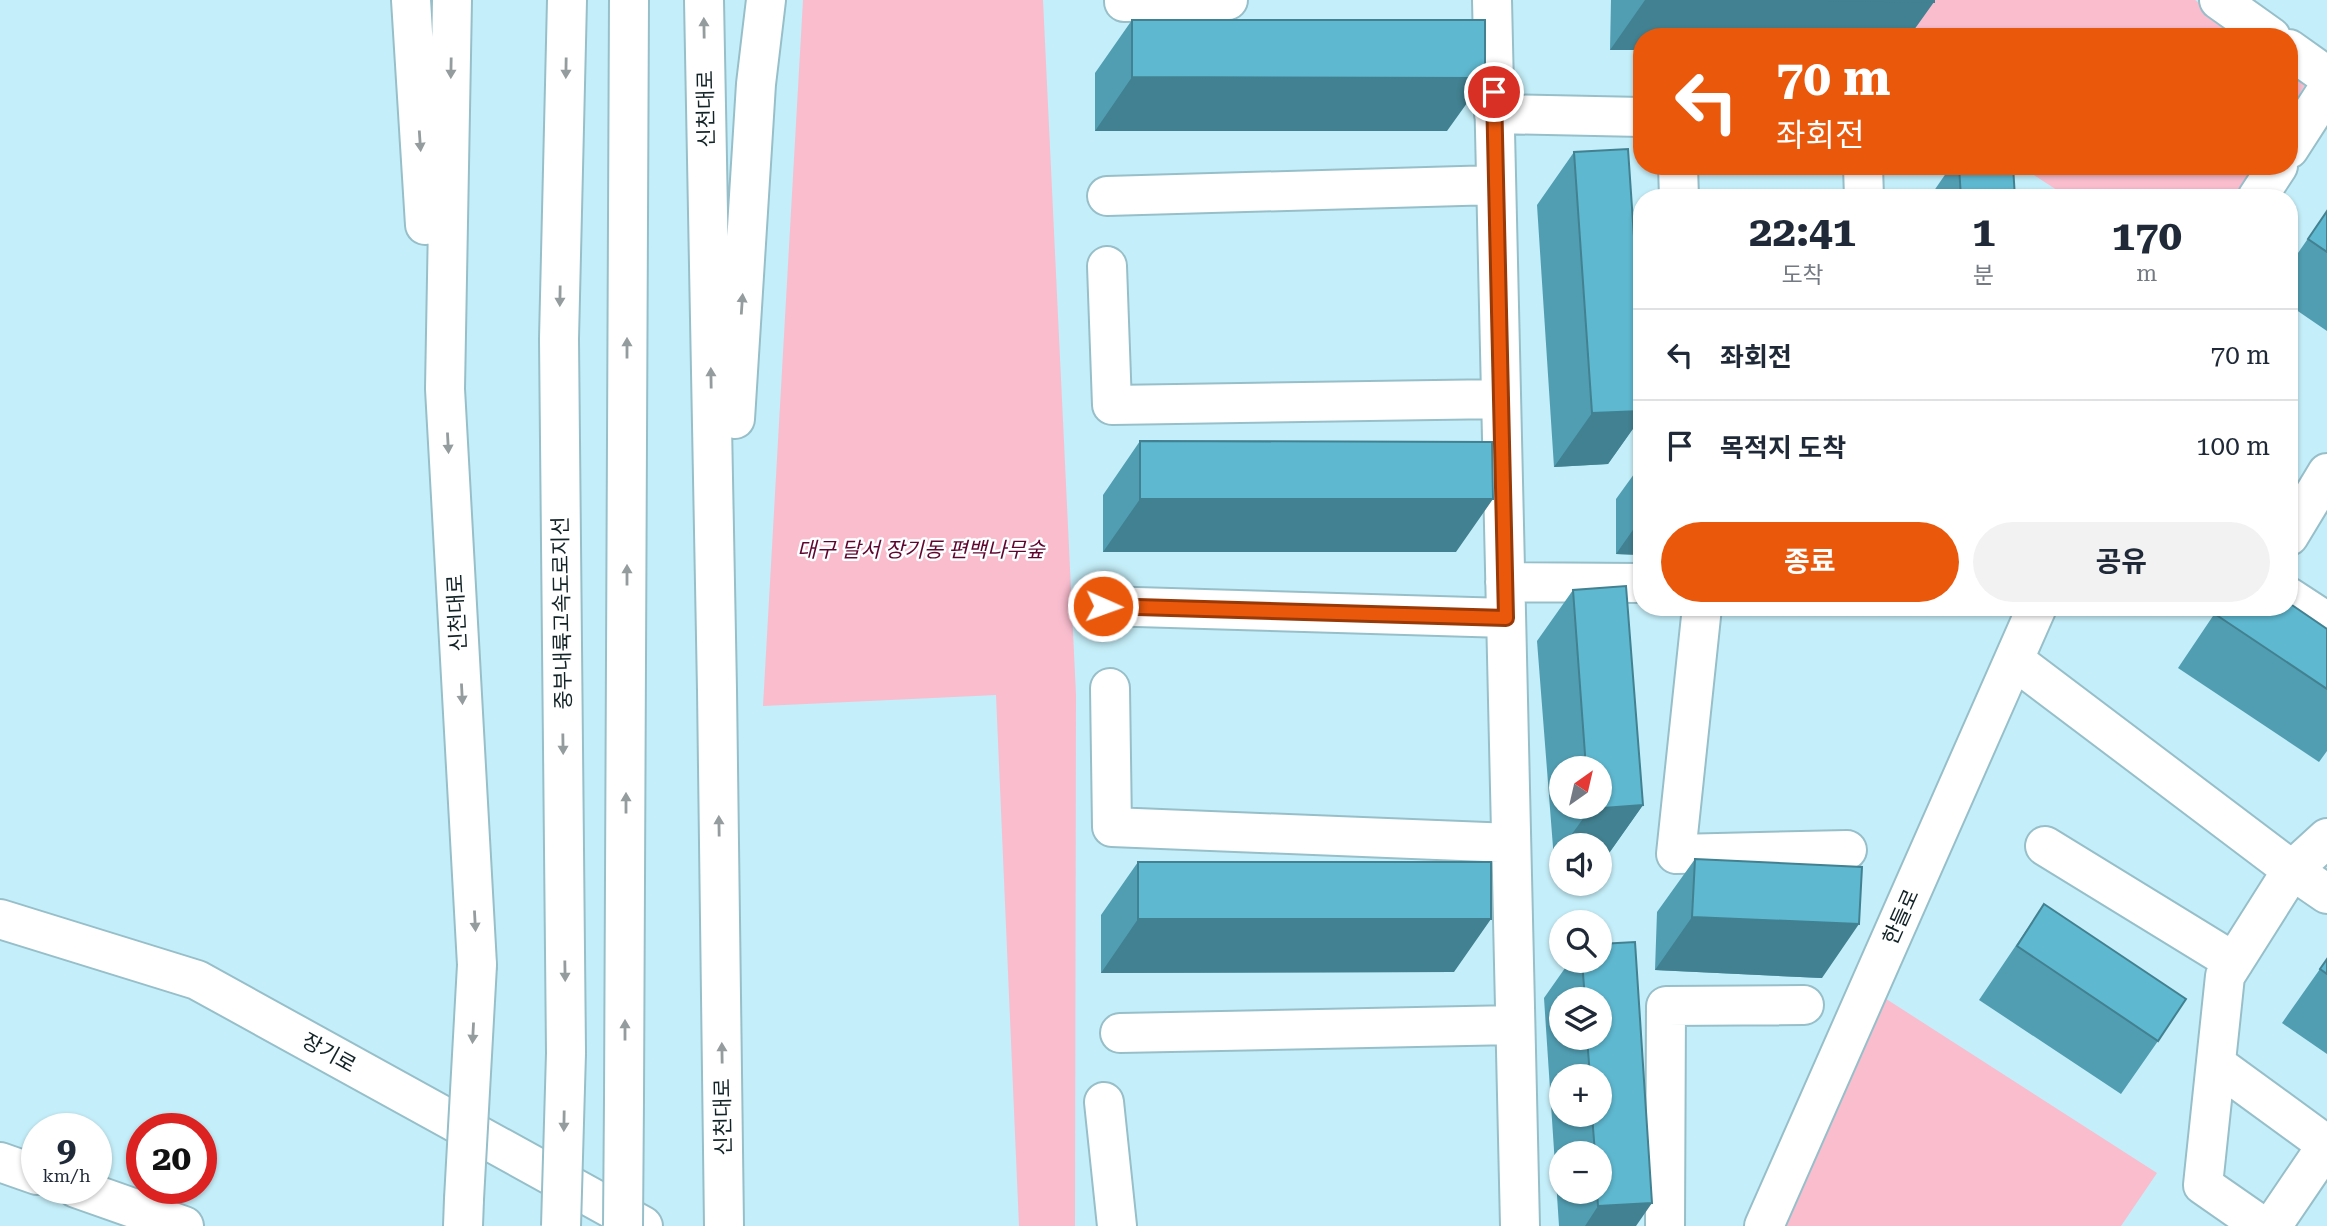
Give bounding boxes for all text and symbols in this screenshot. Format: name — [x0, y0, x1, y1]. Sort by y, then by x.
one-way arrow — [699, 17, 710, 39]
text: 70 m — [1776, 50, 1891, 107]
icon: left — [1661, 56, 1752, 147]
one-way arrow — [445, 57, 456, 79]
one-way arrow — [560, 57, 572, 79]
pin — [1464, 62, 1524, 122]
street label: 신천대로 — [693, 70, 719, 148]
icon: arrive — [1475, 73, 1513, 111]
text: 좌회전 — [1776, 116, 1864, 154]
one-way arrow — [415, 131, 426, 153]
text: 22:41 — [1749, 207, 1856, 256]
text: 1 — [1972, 207, 1996, 256]
text: 170 — [2111, 211, 2182, 260]
text: m — [2136, 260, 2157, 287]
text: 도착 — [1781, 262, 1824, 289]
text: 분 — [1973, 262, 1994, 289]
one-way arrow — [555, 285, 566, 307]
one-way arrow — [737, 293, 748, 315]
icon: left — [1661, 336, 1699, 374]
one-way arrow — [622, 337, 633, 359]
text: 70 m — [2211, 340, 2270, 370]
text: 좌회전 — [1720, 342, 1792, 372]
one-way arrow — [705, 366, 717, 388]
icon: arrive — [1661, 427, 1699, 465]
text: 100 m — [2196, 431, 2270, 461]
one-way arrow — [442, 432, 453, 454]
text: 목적지 도착 — [1720, 433, 1846, 463]
street label: 중부내륙고속도로지선 — [548, 516, 576, 710]
button: 종료 — [1661, 522, 1959, 602]
button: 공유 — [1973, 522, 2270, 602]
park label: 대구 달서 장기동 편백나무숲 — [797, 538, 1047, 562]
one-way arrow — [621, 564, 632, 586]
position arrow — [1066, 569, 1140, 643]
street label: 신천대로 — [443, 574, 471, 652]
one-way arrow — [456, 683, 467, 705]
one-way arrow — [557, 733, 569, 755]
north arrow — [1549, 756, 1612, 819]
map controls — [1549, 756, 1612, 1204]
one-way arrow — [620, 792, 632, 814]
one-way arrow — [713, 814, 725, 836]
button: sound — [1549, 833, 1612, 896]
street label: 한들로 — [1878, 886, 1924, 948]
button: search — [1549, 910, 1612, 973]
one-way arrow — [469, 911, 480, 933]
one-way arrow — [559, 960, 571, 982]
button: layers — [1549, 987, 1612, 1050]
one-way arrow — [619, 1019, 631, 1041]
one-way arrow — [467, 1022, 478, 1044]
street label: 장기로 — [298, 1028, 360, 1078]
one-way arrow — [716, 1042, 728, 1064]
button: + — [1549, 1064, 1612, 1127]
street label: 신천대로 — [710, 1078, 736, 1156]
one-way arrow — [558, 1111, 570, 1133]
speed limit sign: 20 — [126, 1113, 217, 1204]
text: 9 — [57, 1129, 76, 1170]
button: − — [1549, 1141, 1612, 1204]
text: km/h — [42, 1165, 91, 1186]

